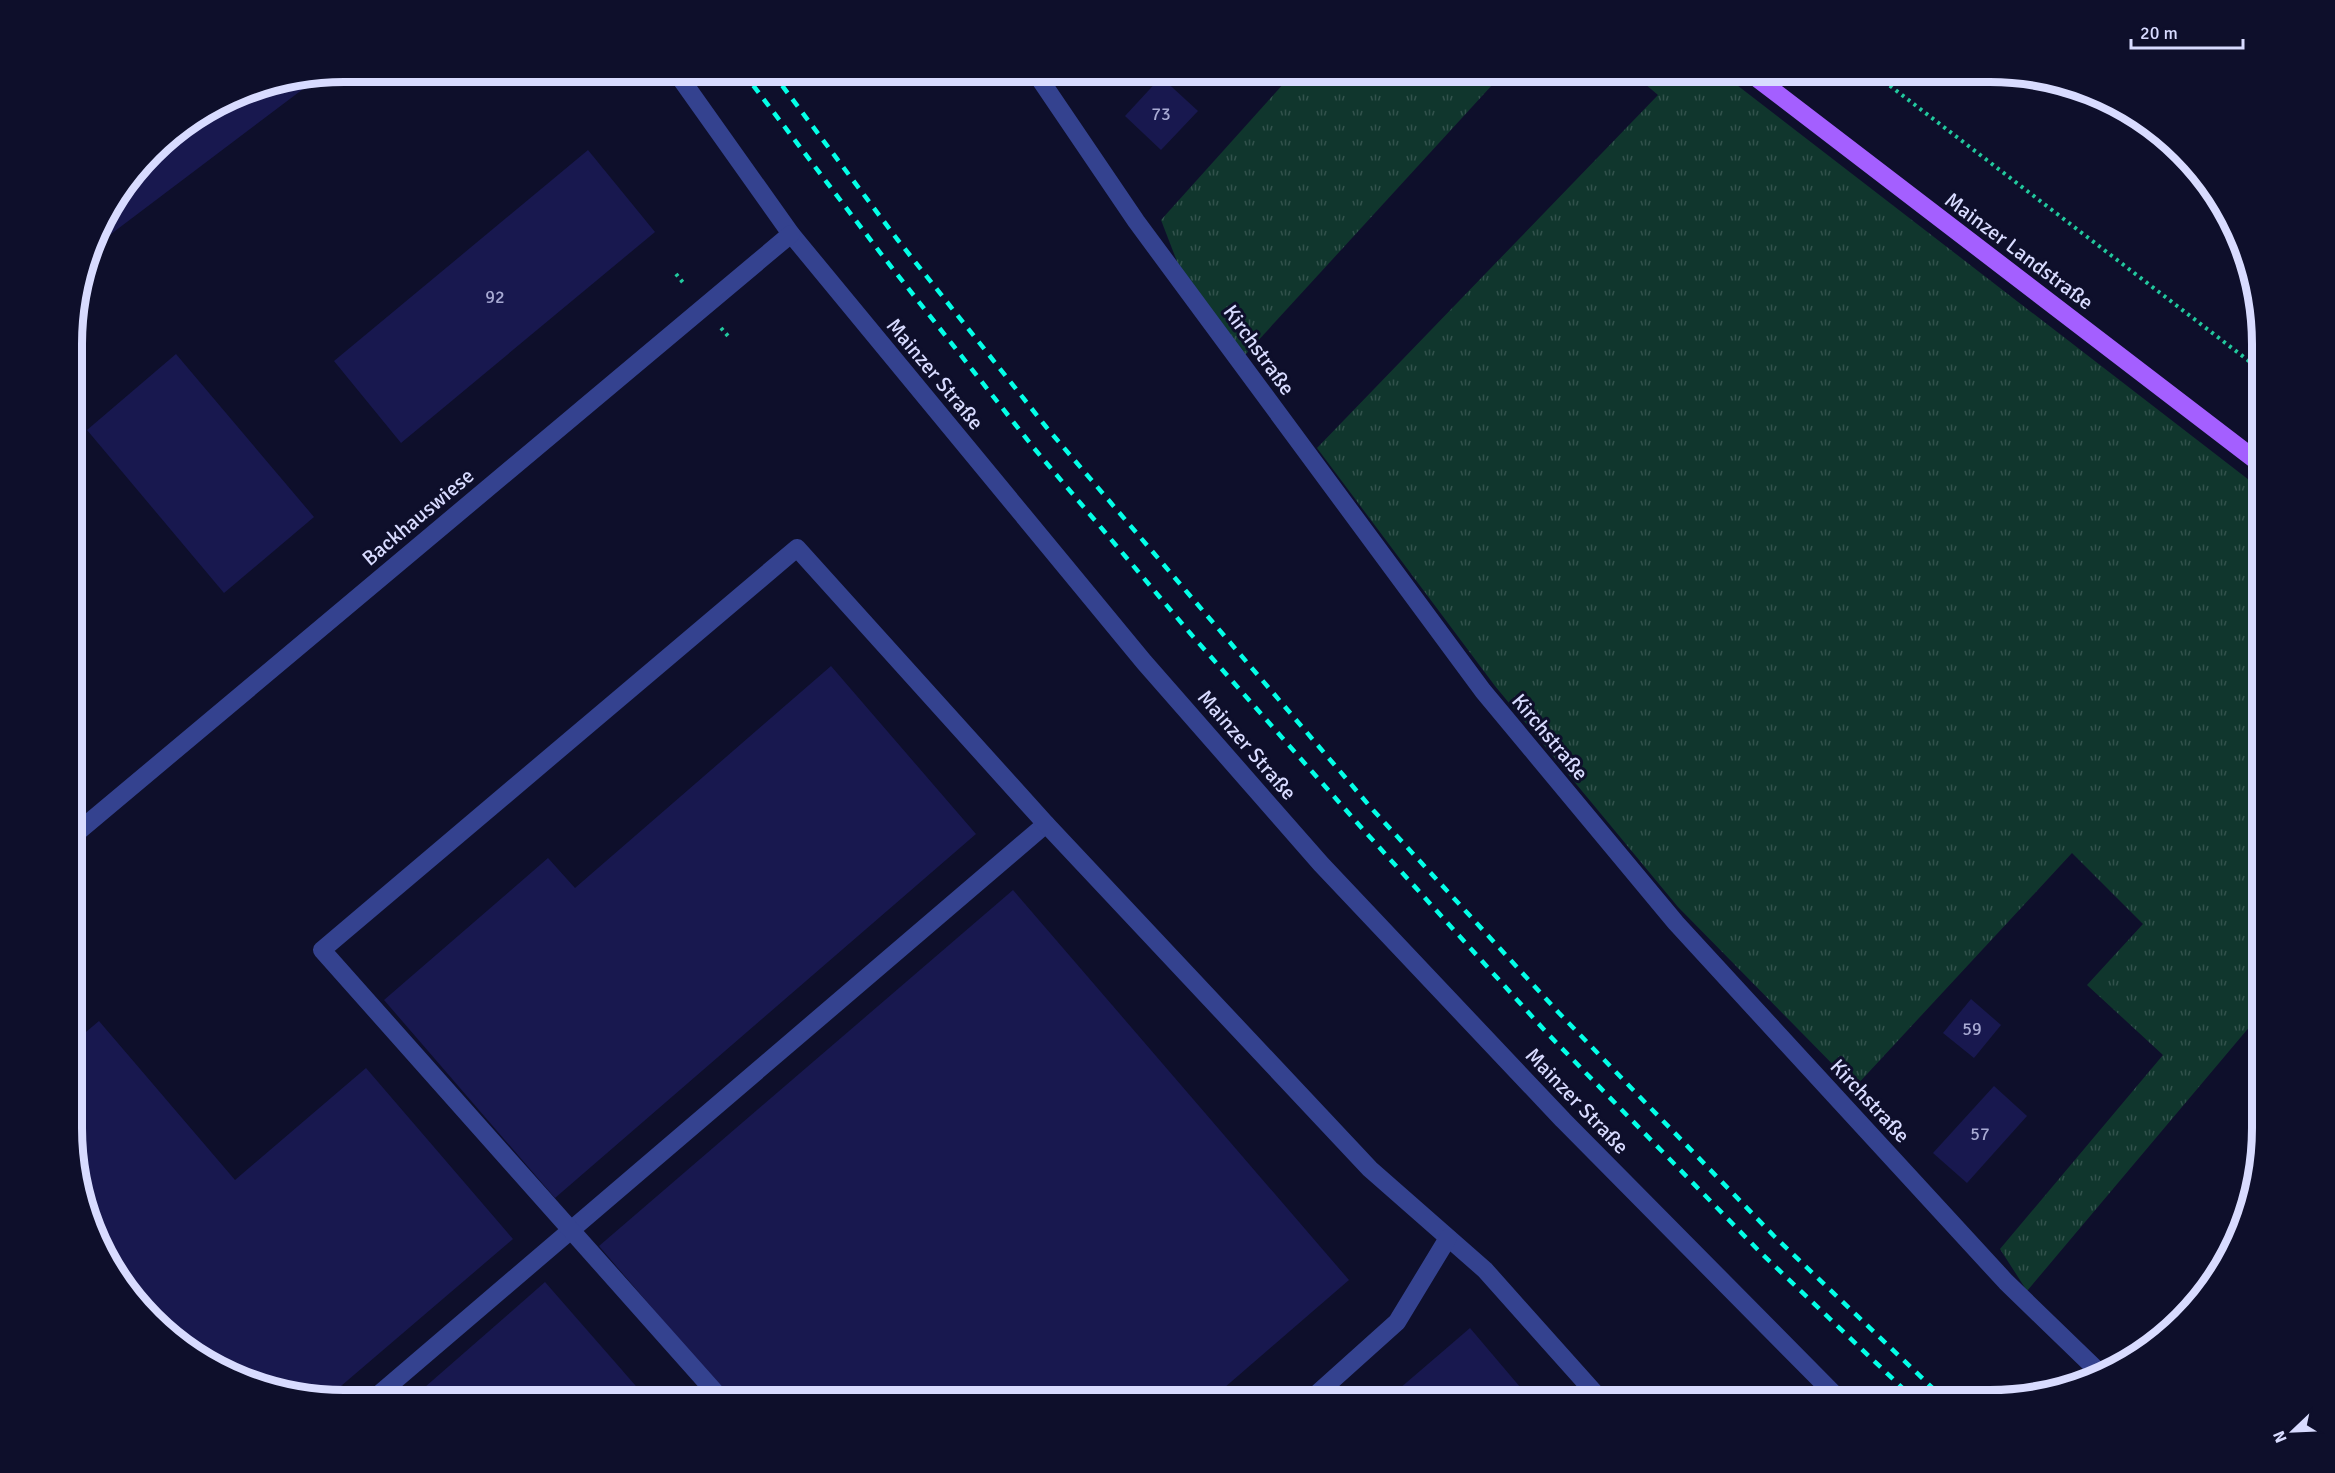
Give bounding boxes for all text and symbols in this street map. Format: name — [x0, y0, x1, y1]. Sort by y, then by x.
scale bar — [2131, 12, 2244, 50]
text: 20 m — [2140, 22, 2178, 44]
house number: 73 — [1151, 103, 1171, 125]
street label: Mainzer Landstraße — [1940, 187, 2098, 315]
house number: 92 — [485, 286, 505, 308]
street label: Kirchstraße — [1218, 300, 1300, 400]
street label: Mainzer Straße — [881, 313, 989, 435]
street label: Backhauswiese — [357, 463, 479, 571]
street label: Mainzer Straße — [1192, 685, 1302, 805]
street label: Kirchstraße — [1506, 688, 1594, 786]
house number: 59 — [1962, 1018, 1982, 1040]
street label: Mainzer Straße — [1520, 1042, 1634, 1160]
street label: Kirchstraße — [1825, 1054, 1915, 1148]
house number: 57 — [1970, 1123, 1990, 1145]
north arrow — [2263, 1401, 2323, 1461]
text: N — [2269, 1427, 2291, 1446]

